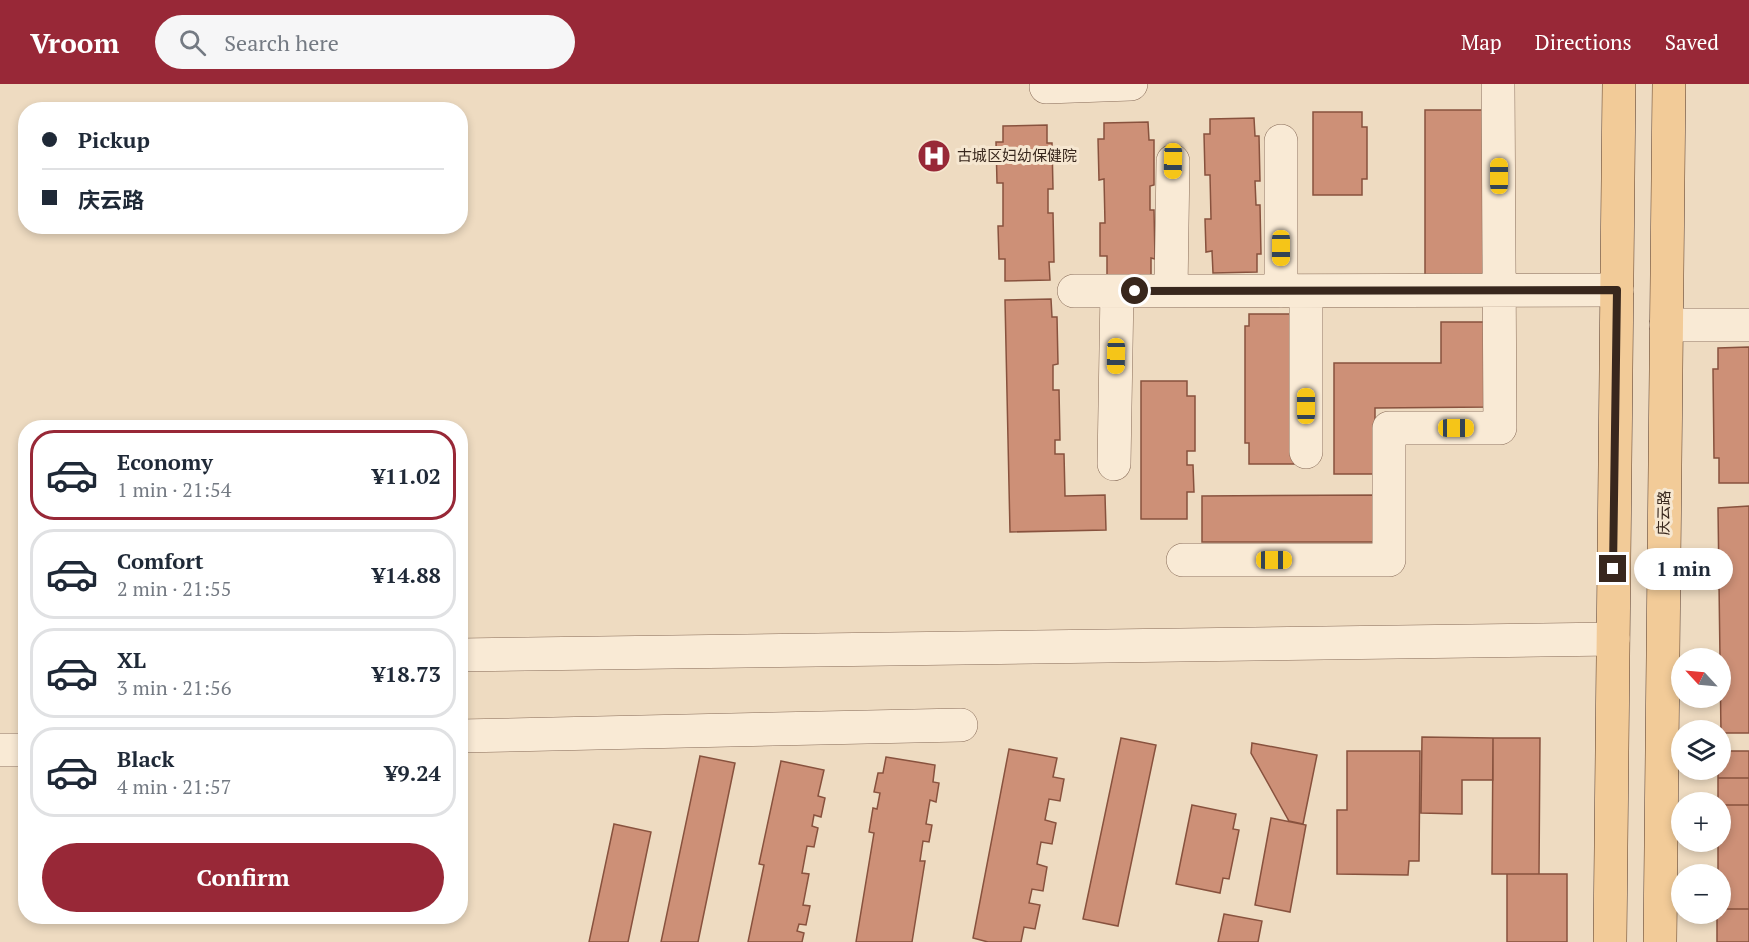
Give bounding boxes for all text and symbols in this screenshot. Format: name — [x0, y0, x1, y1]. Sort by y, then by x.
search box — [155, 15, 575, 69]
text: Vroom — [30, 24, 119, 61]
icon: search — [176, 26, 209, 59]
text: Search here — [224, 28, 339, 57]
text: Map — [1461, 28, 1502, 56]
text: Directions — [1535, 28, 1632, 56]
text: Saved — [1665, 28, 1719, 56]
text: Pickup — [78, 125, 150, 154]
hospital icon: 古城区妇幼保健院 — [916, 138, 952, 174]
car — [1164, 143, 1182, 179]
place label: 古城区妇幼保健院 — [957, 145, 1077, 165]
car — [1490, 158, 1508, 194]
text: 庆云路 — [78, 185, 144, 214]
car — [1272, 230, 1290, 266]
route start — [1121, 277, 1148, 304]
car — [1107, 338, 1125, 374]
car — [1297, 388, 1315, 424]
car — [1438, 419, 1474, 437]
text: Economy — [117, 447, 213, 476]
icon: car — [45, 448, 99, 502]
text: ¥11.02 — [372, 461, 441, 490]
text: 1 min · 21:54 — [117, 476, 231, 503]
street label: 庆云路 — [1653, 490, 1673, 536]
text: Comfort — [117, 546, 203, 575]
icon: car — [45, 547, 99, 601]
callout: 1 min — [1634, 548, 1733, 590]
car — [1256, 551, 1292, 569]
route end — [1599, 555, 1626, 582]
text: 1 min — [1656, 555, 1711, 582]
text: ¥14.88 — [372, 560, 441, 589]
text: 2 min · 21:55 — [117, 575, 231, 602]
text: XL — [117, 645, 146, 674]
icon: car — [45, 646, 99, 700]
north arrow — [1671, 648, 1731, 708]
map controls — [1671, 648, 1731, 924]
text: ¥18.73 — [372, 659, 441, 688]
text: 3 min · 21:56 — [117, 674, 231, 701]
button: layers — [1671, 720, 1731, 780]
text: Black — [117, 744, 174, 773]
icon: car — [45, 745, 99, 799]
text: ¥9.24 — [385, 758, 441, 787]
text: 4 min · 21:57 — [117, 773, 231, 800]
button: + — [1671, 792, 1731, 852]
button: Confirm — [42, 843, 444, 912]
button: − — [1671, 864, 1731, 924]

